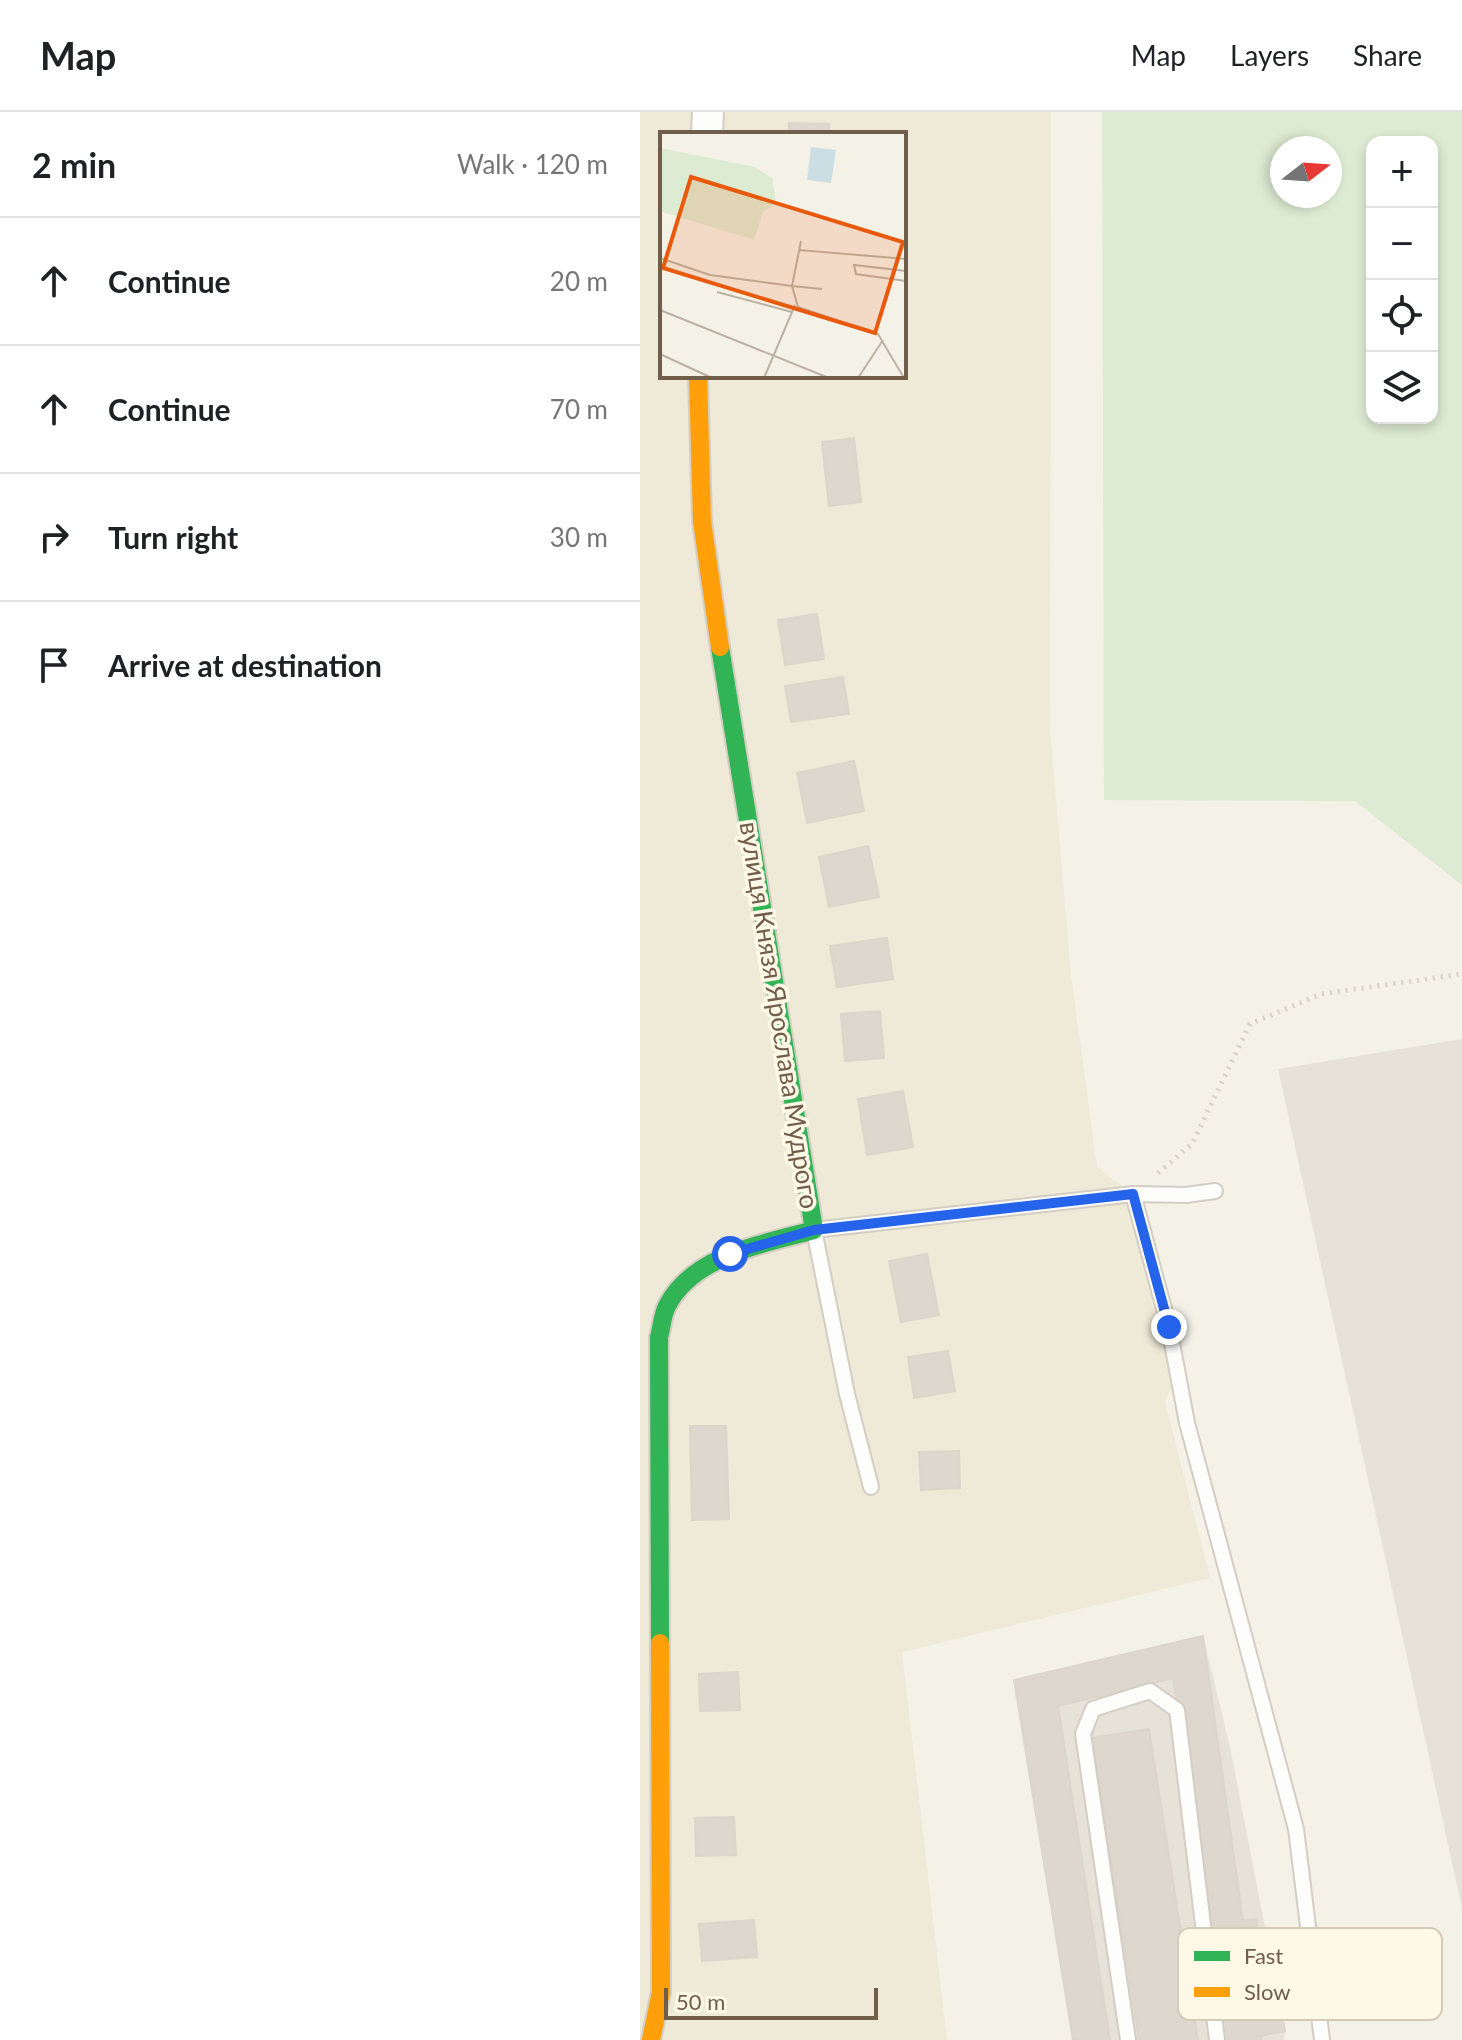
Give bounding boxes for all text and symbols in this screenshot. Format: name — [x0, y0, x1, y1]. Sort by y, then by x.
text: Map — [40, 32, 116, 78]
text: Map — [1131, 38, 1186, 72]
text: Layers — [1230, 38, 1309, 72]
text: Share — [1353, 38, 1422, 72]
inset map — [660, 132, 906, 378]
north arrow — [1270, 136, 1342, 208]
map controls — [1366, 136, 1438, 424]
button: + — [1366, 136, 1438, 208]
text: 2 min — [32, 144, 116, 185]
text: Walk · 120 m — [457, 148, 608, 180]
button: − — [1366, 208, 1438, 280]
icon: ahead — [32, 259, 76, 303]
text: Continue — [108, 263, 231, 299]
text: 20 m — [550, 265, 608, 297]
button: locate — [1366, 280, 1438, 352]
button: layers — [1366, 352, 1438, 424]
icon: ahead — [32, 387, 76, 431]
text: Continue — [108, 391, 231, 427]
text: 70 m — [550, 393, 608, 425]
icon: right — [32, 515, 76, 559]
text: Turn right — [108, 519, 238, 555]
text: 30 m — [550, 521, 608, 553]
icon: arrive — [32, 643, 76, 687]
text: Arrive at destination — [108, 647, 382, 683]
street label: вулиця Князя Ярослава Мудрого — [734, 819, 826, 1211]
route start — [712, 1236, 748, 1272]
route end — [1151, 1309, 1187, 1345]
legend — [1178, 1928, 1442, 2020]
text: Fast — [1244, 1942, 1283, 1969]
text: Slow — [1244, 1978, 1291, 2005]
scale bar — [664, 1984, 878, 2020]
text: 50 m — [676, 1988, 725, 2015]

